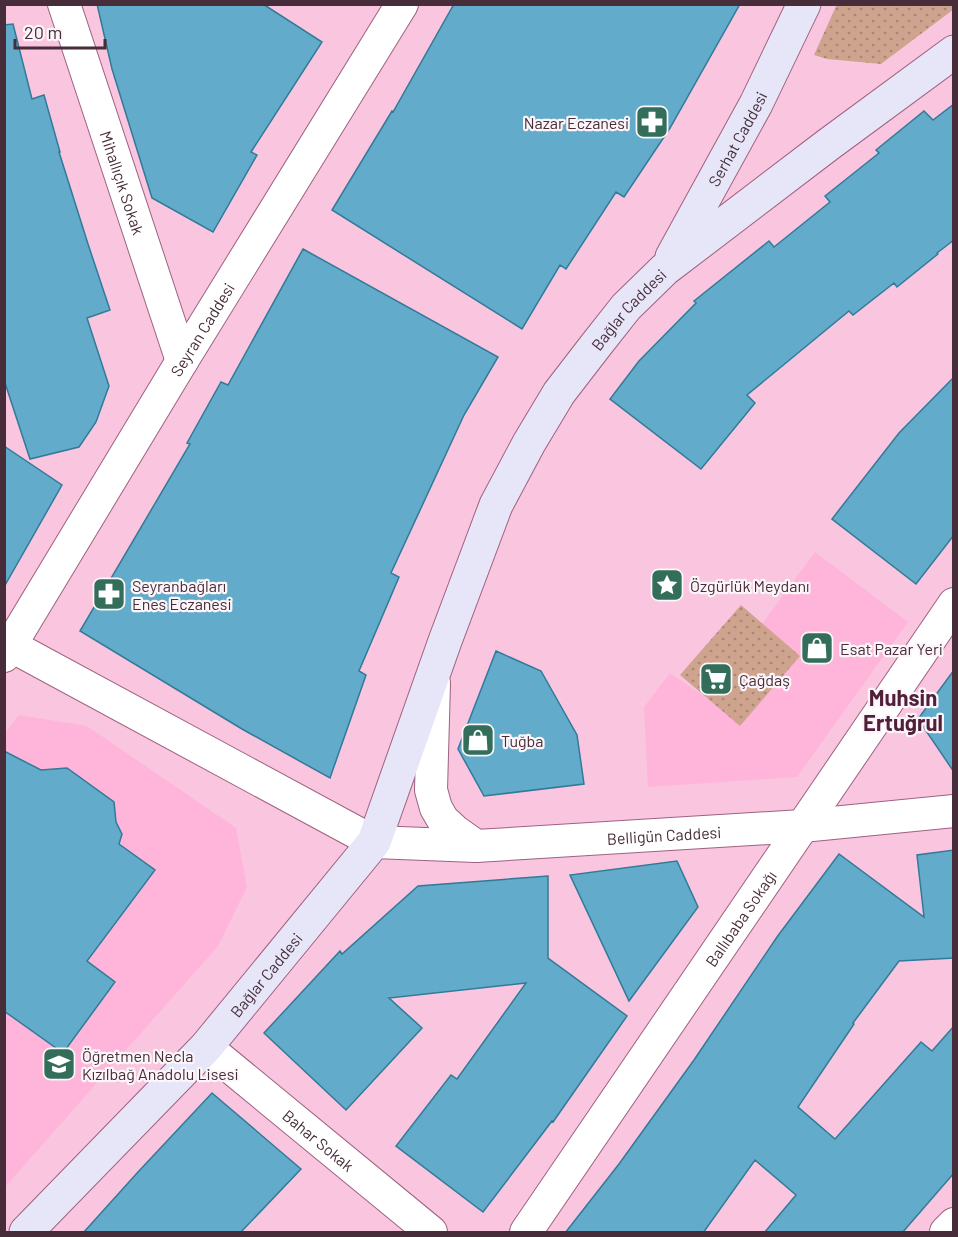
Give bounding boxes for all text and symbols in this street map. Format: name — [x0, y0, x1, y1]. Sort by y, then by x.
scale bar — [15, 12, 105, 50]
text: 20 m — [24, 21, 62, 43]
street label: Serhat Caddesi — [703, 88, 770, 189]
pharmacy icon: Nazar Eczanesi — [634, 104, 670, 140]
place label: Nazar Eczanesi — [524, 113, 629, 132]
street label: Mihallıçık Sokak — [97, 128, 149, 237]
street label: Bağlar Caddesi — [587, 264, 669, 353]
street label: Seyran Caddesi — [166, 279, 238, 379]
place icon: Özgürlük Meydanı — [649, 567, 685, 603]
pharmacy icon: Seyranbağları Enes Eczanesi — [91, 576, 127, 612]
place label: Seyranbağları Enes Eczanesi — [132, 576, 232, 613]
place label: Özgürlük Meydanı — [690, 576, 809, 595]
shop icon: Esat Pazar Yeri — [799, 630, 835, 666]
place label: Esat Pazar Yeri — [840, 639, 943, 658]
supermarket icon: Çağdaş — [698, 661, 734, 697]
place label: Çağdaş — [739, 670, 790, 689]
district label: Muhsin Ertuğrul — [863, 684, 943, 735]
shop icon: Tuğba — [460, 722, 496, 758]
place label: Tuğba — [501, 731, 543, 750]
street label: Belligün Caddesi — [606, 821, 722, 847]
street label: Ballıbaba Sokağı — [701, 866, 779, 970]
street label: Bağlar Caddesi — [225, 929, 306, 1020]
school or university icon: Öğretmen Necla Kızılbağ Anadolu Lisesi — [41, 1046, 77, 1082]
place label: Öğretmen Necla Kızılbağ Anadolu Lisesi — [82, 1046, 239, 1083]
street label: Bahar Sokak — [279, 1105, 358, 1174]

